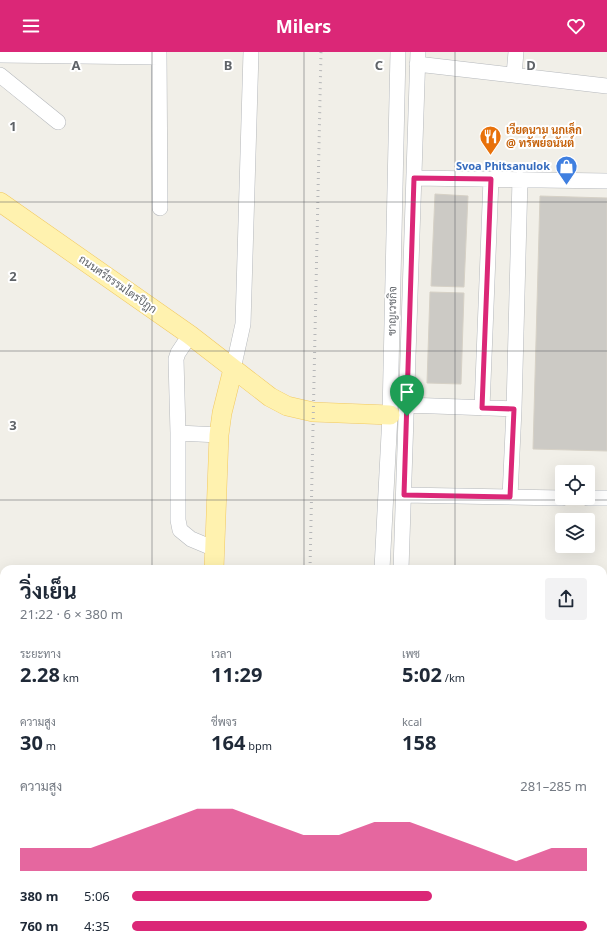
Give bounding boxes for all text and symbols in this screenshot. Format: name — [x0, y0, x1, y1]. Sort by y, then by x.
text: Milers — [276, 14, 331, 38]
icon: menu — [20, 15, 42, 37]
icon: heart — [565, 15, 587, 37]
text: A — [72, 56, 81, 74]
text: B — [224, 56, 232, 74]
text: C — [375, 56, 383, 74]
text: D — [526, 56, 536, 74]
text: 1 — [9, 117, 17, 135]
place label: เวียดนาม นกเล็ก @ ทรัพย์อนันต์ — [506, 122, 582, 150]
restaurant icon: เวียดนาม นกเล็ก @ ทรัพย์อนันต์ — [478, 123, 504, 156]
shop icon: Svoa Phitsanulok — [553, 153, 579, 186]
place label: Svoa Phitsanulok — [456, 158, 550, 173]
street label: ถนนศรีธรรมไตรปิฎก — [76, 251, 160, 317]
text: 2 — [9, 267, 17, 285]
street label: ชาญเวชกิจ — [384, 286, 399, 336]
pin — [390, 375, 424, 416]
icon: arrive — [396, 381, 418, 403]
text: 3 — [9, 416, 17, 434]
map controls — [555, 465, 595, 553]
button: locate — [555, 465, 595, 505]
button: layers — [555, 513, 595, 553]
text: วิ่งเย็น — [20, 575, 77, 605]
button: share — [545, 578, 587, 620]
text: 21:22 · 6 × 380 m — [20, 605, 123, 623]
text: ระยะทาง — [20, 646, 61, 661]
text: เวลา — [211, 646, 232, 661]
text: เพซ — [402, 646, 420, 661]
text: 2.28 — [20, 661, 60, 688]
text: 11:29 — [211, 661, 262, 688]
text: 5:02 — [402, 661, 442, 688]
text: km — [60, 670, 79, 685]
text: /km — [442, 670, 465, 685]
text: ความสูง — [20, 714, 56, 729]
text: ชีพจร — [211, 714, 237, 729]
text: kcal — [402, 714, 422, 729]
text: 30 — [20, 729, 43, 756]
text: 164 — [211, 729, 245, 756]
text: 158 — [402, 729, 436, 756]
text: m — [43, 738, 56, 753]
text: bpm — [245, 738, 272, 753]
text: ความสูง — [20, 777, 62, 795]
text: 281–285 m — [520, 777, 587, 795]
text: 380 m — [20, 887, 58, 905]
text: 5:06 — [84, 887, 110, 905]
text: 760 m — [20, 917, 58, 935]
text: 4:35 — [84, 917, 110, 935]

